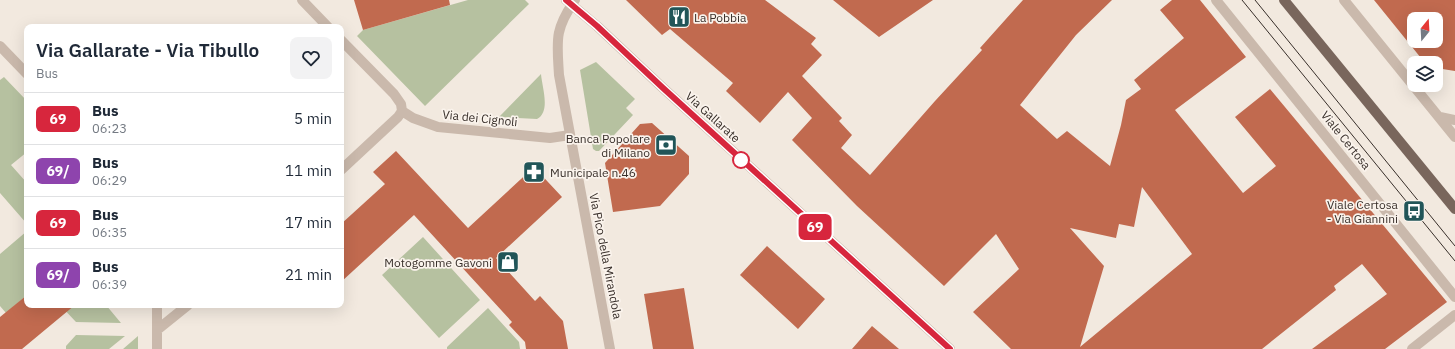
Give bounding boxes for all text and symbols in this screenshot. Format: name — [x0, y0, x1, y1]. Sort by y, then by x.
restaurant icon: La Pobbia — [666, 4, 692, 30]
place label: La Pobbia — [694, 10, 747, 25]
north arrow — [1407, 12, 1443, 48]
map controls — [1407, 12, 1443, 92]
button: heart — [290, 37, 332, 79]
text: Via Gallarate - Via Tibullo — [36, 38, 259, 62]
button: layers — [1407, 56, 1443, 92]
text: Bus — [36, 65, 58, 82]
street label: Via Gallarate — [682, 88, 744, 146]
text: Bus — [92, 101, 119, 120]
street label: Via dei Cignoli — [442, 107, 518, 129]
street label: Viale Certosa — [1318, 108, 1375, 173]
text: 5 min — [294, 109, 332, 128]
text: 69 — [50, 110, 66, 128]
text: 06:23 — [92, 120, 127, 137]
place label: Banca Popolare di Milano — [566, 131, 650, 160]
bank icon: Banca Popolare di Milano — [653, 132, 679, 158]
unlabelled marker — [732, 151, 750, 169]
text: Bus — [92, 153, 119, 172]
pharmacy icon: Municipale n.46 — [521, 159, 547, 185]
text: 11 min — [285, 161, 332, 180]
text: 69/ — [46, 162, 70, 180]
place label: Municipale n.46 — [550, 165, 636, 180]
text: 06:29 — [92, 172, 127, 189]
street label: Via Pico della Mirandola — [586, 192, 626, 321]
place label: Viale Certosa - Via Giannini — [1327, 197, 1399, 226]
bus stop icon: Viale Certosa - Via Giannini — [1401, 198, 1427, 224]
text: Bus — [92, 205, 119, 224]
text: 17 min — [285, 213, 332, 232]
text: 69 — [50, 214, 66, 232]
line badge: 69 — [797, 214, 833, 240]
text: 69 — [807, 218, 823, 236]
text: 06:35 — [92, 224, 127, 241]
shop icon: Motogomme Gavoni — [495, 249, 521, 275]
place label: Motogomme Gavoni — [384, 255, 492, 270]
text: Bus — [92, 257, 119, 276]
text: 21 min — [285, 265, 332, 284]
text: 69/ — [46, 266, 70, 284]
text: 06:39 — [92, 276, 127, 293]

